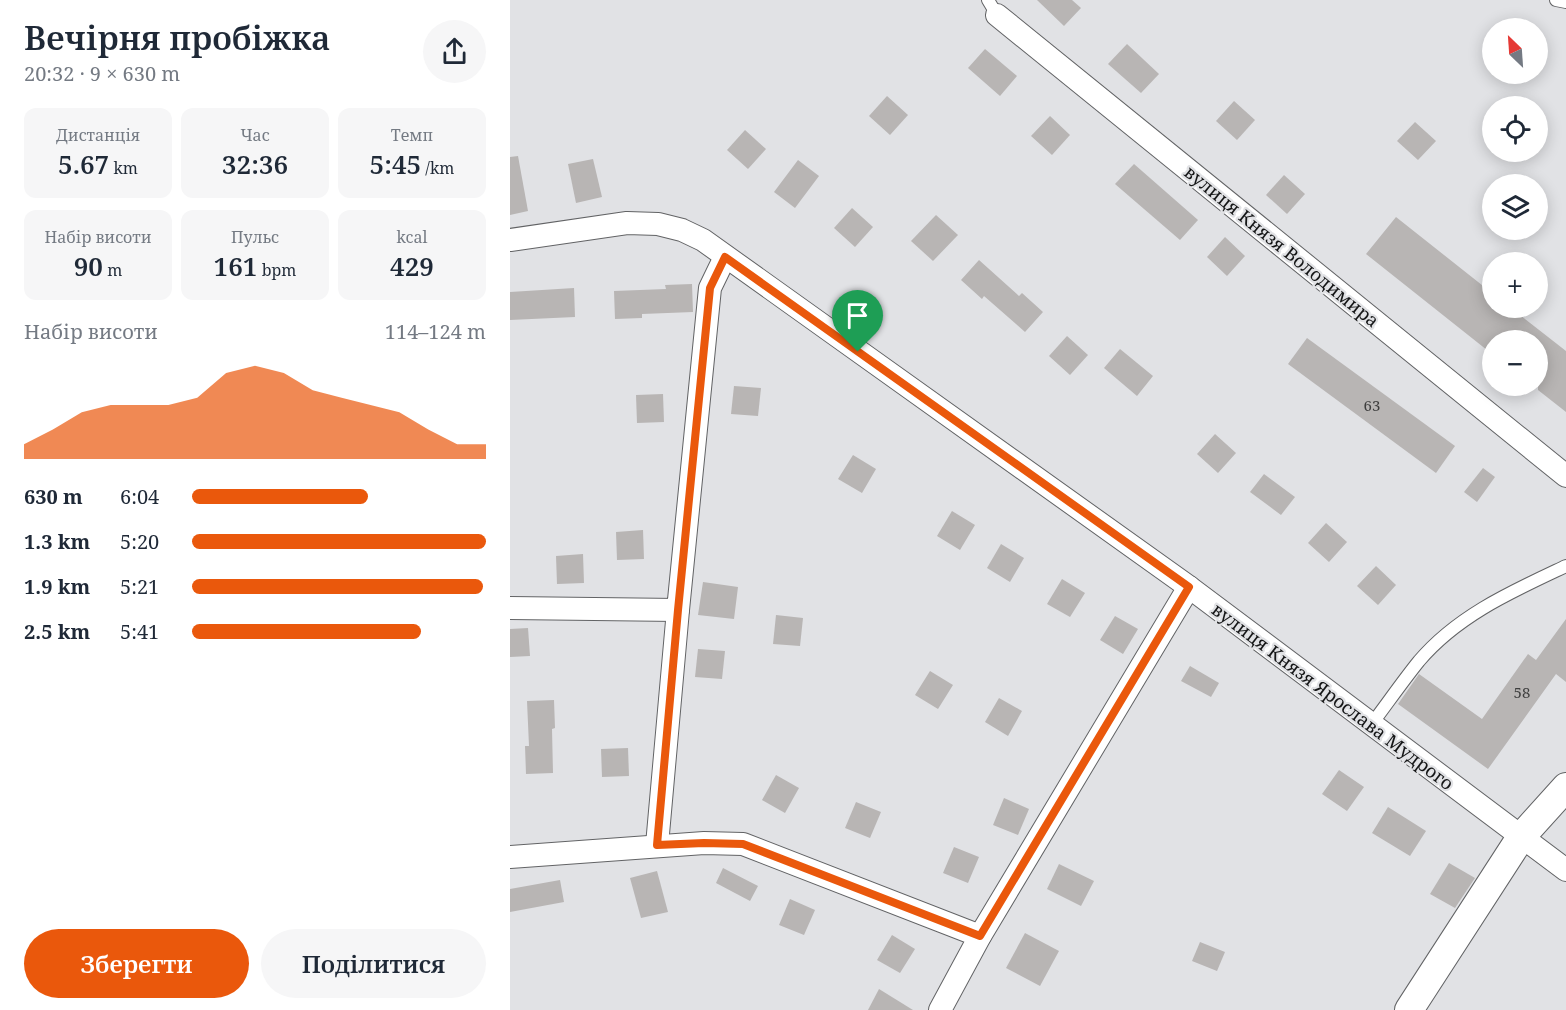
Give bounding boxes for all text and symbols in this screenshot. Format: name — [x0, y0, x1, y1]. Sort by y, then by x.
text: Вечірня пробіжка — [24, 15, 331, 60]
north arrow — [1482, 18, 1548, 84]
map controls — [1482, 18, 1548, 396]
button: share — [423, 20, 486, 83]
text: 20:32 · 9 × 630 m — [24, 60, 180, 87]
button: locate — [1482, 96, 1548, 162]
text: Дистанція — [56, 124, 140, 146]
text: Час — [240, 124, 270, 146]
text: Темп — [391, 124, 433, 146]
text: 5.67 — [58, 146, 109, 182]
text: 32:36 — [222, 146, 288, 182]
text: 5:45 — [370, 146, 421, 182]
text: km — [109, 157, 138, 179]
text: /km — [421, 157, 454, 179]
street label: вулиця Князя Володимира — [1180, 160, 1384, 332]
button: layers — [1482, 174, 1548, 240]
text: Набір висоти — [44, 226, 152, 248]
text: Пульс — [231, 226, 279, 248]
text: kcal — [397, 226, 427, 248]
text: 90 — [74, 248, 103, 284]
text: 161 — [214, 248, 257, 284]
text: 429 — [390, 248, 434, 284]
button: + — [1482, 252, 1548, 318]
text: m — [103, 259, 122, 281]
text: bpm — [257, 259, 296, 281]
pin — [832, 290, 883, 352]
icon: arrive — [841, 299, 874, 332]
text: Набір висоти — [24, 318, 158, 345]
text: 114–124 m — [385, 318, 486, 345]
button: − — [1482, 330, 1548, 396]
house number: 63 — [1364, 395, 1380, 415]
text: 630 m — [24, 483, 83, 510]
text: 6:04 — [120, 483, 159, 510]
text: 1.3 km — [24, 528, 90, 555]
text: 5:20 — [120, 528, 159, 555]
text: 1.9 km — [24, 573, 90, 600]
text: 5:21 — [120, 573, 159, 600]
street label: вулиця Князя Ярослава Мудрого — [1207, 597, 1459, 795]
text: 2.5 km — [24, 618, 90, 645]
text: 5:41 — [120, 618, 159, 645]
house number: 58 — [1514, 682, 1530, 702]
button: Зберегти — [24, 929, 249, 998]
button: Поділитися — [261, 929, 486, 998]

